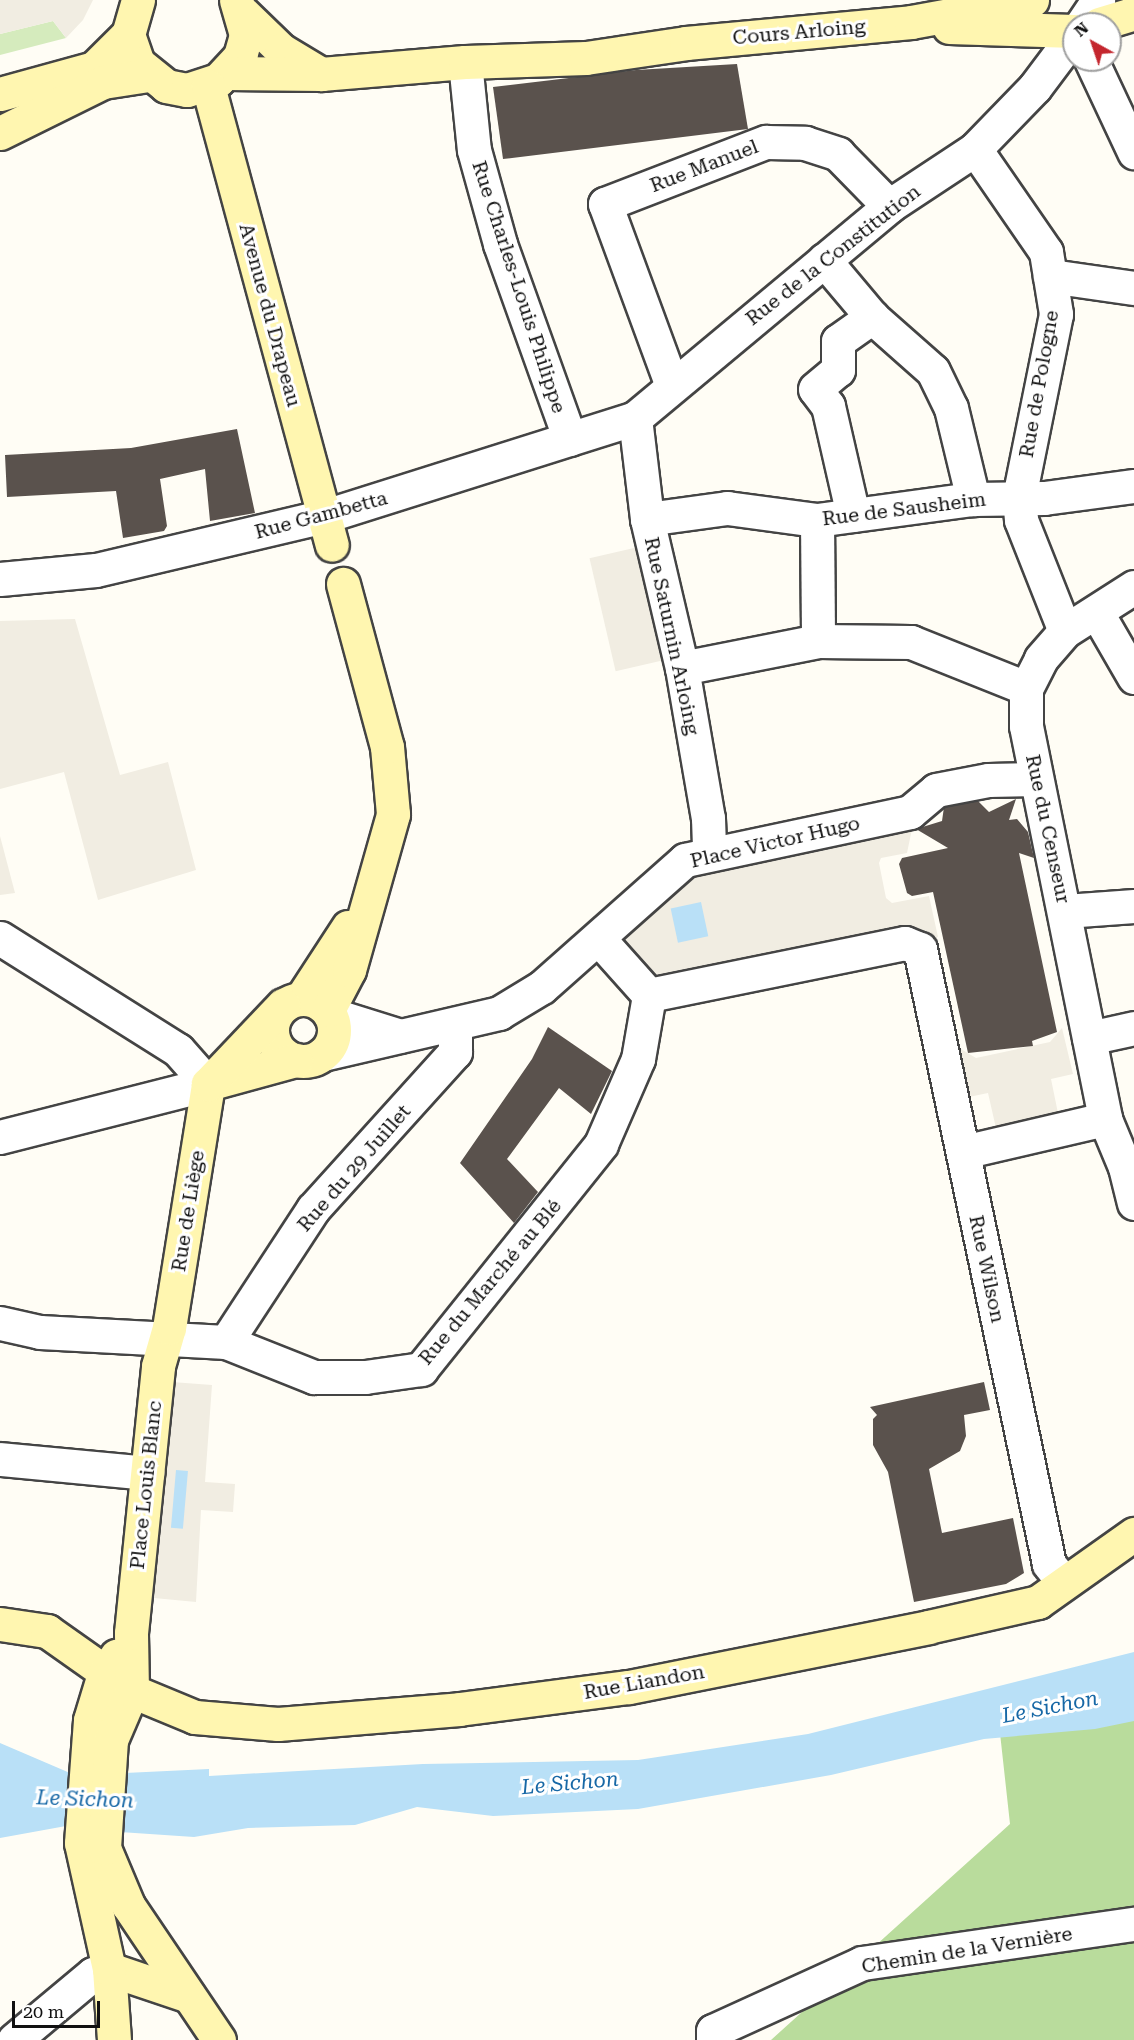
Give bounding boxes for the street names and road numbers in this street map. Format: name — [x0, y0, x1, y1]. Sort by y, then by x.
street label: Cours Arloing — [732, 14, 866, 50]
street label: Rue Manuel — [647, 134, 761, 198]
street label: Rue Charles-Louis Philippe — [467, 158, 571, 416]
street label: Rue de la Constitution — [741, 179, 925, 331]
street label: Avenue du Drapeau — [234, 221, 306, 409]
street label: Rue de Pologne — [1014, 308, 1064, 460]
street label: Rue Gambetta — [252, 486, 390, 544]
street label: Rue de Sausheim — [821, 487, 987, 531]
street label: Rue Saturnin Arloing — [639, 535, 705, 737]
street label: Rue du Censeur — [1020, 752, 1076, 906]
street label: Place Victor Hugo — [688, 811, 862, 873]
street label: Rue du 29 Juillet — [292, 1100, 416, 1236]
street label: Rue de Liège — [167, 1149, 209, 1273]
street label: Rue du Marché au Blé — [414, 1194, 566, 1370]
street label: Rue Wilson — [964, 1213, 1010, 1325]
street label: Place Louis Blanc — [125, 1399, 167, 1571]
street label: Rue Liandon — [582, 1660, 706, 1704]
street label: Chemin de la Vernière — [860, 1921, 1074, 1979]

